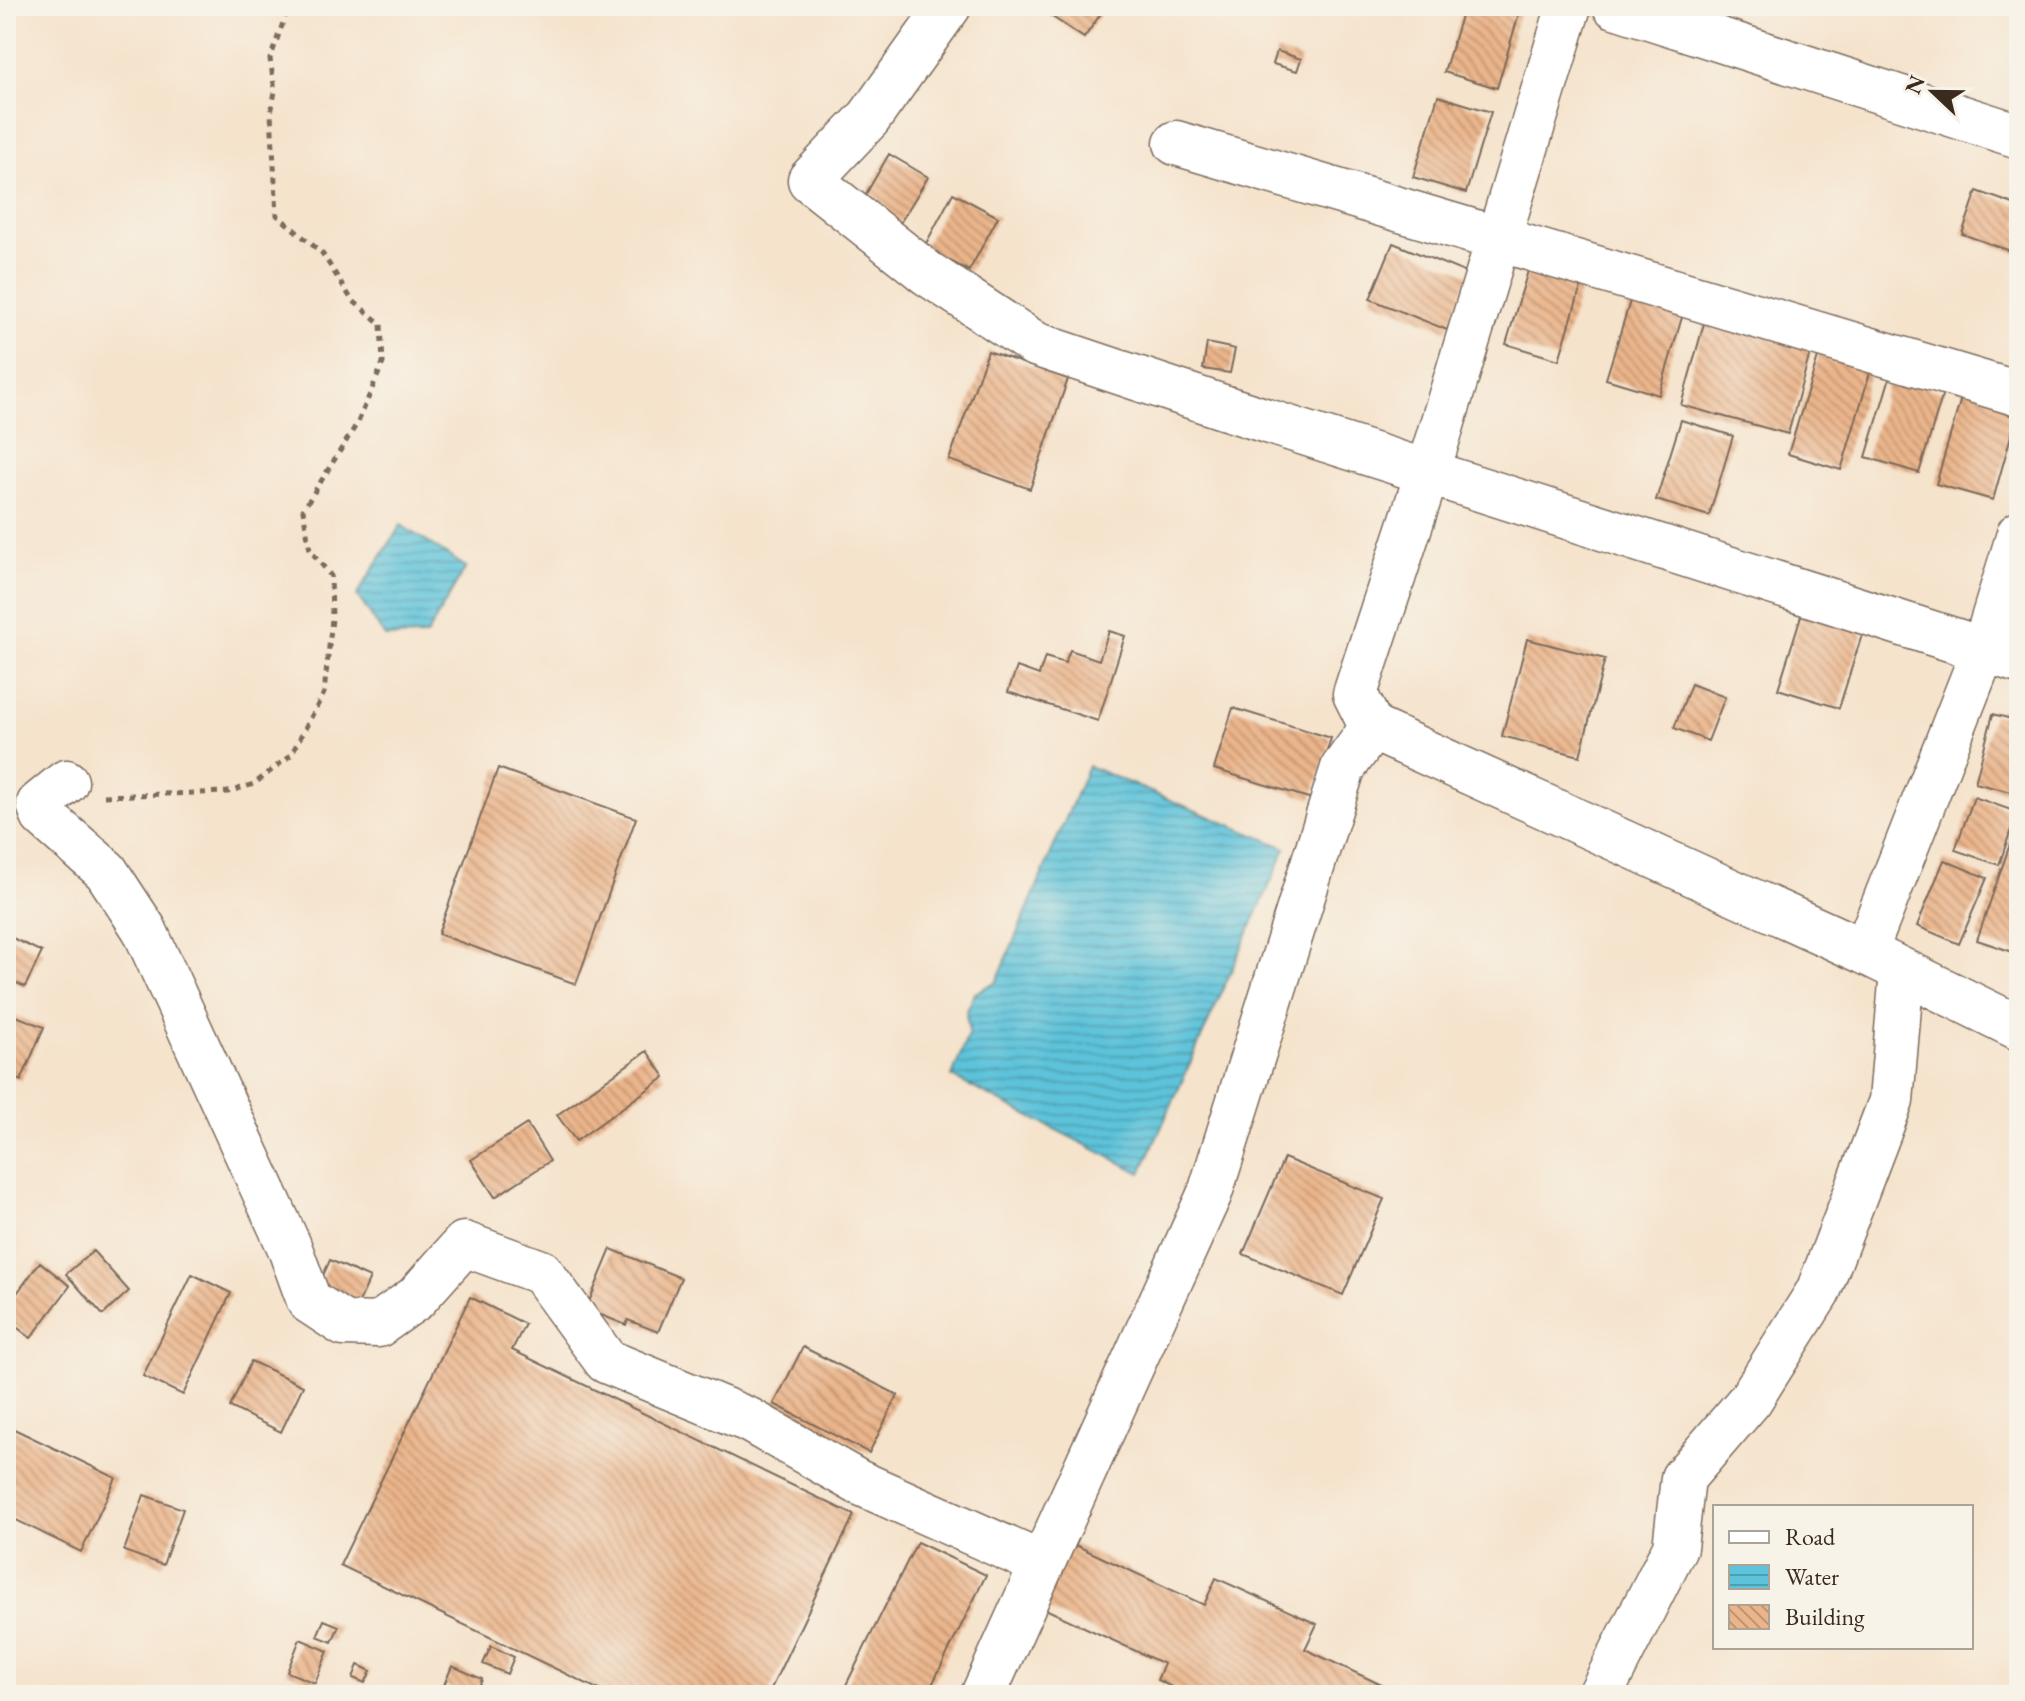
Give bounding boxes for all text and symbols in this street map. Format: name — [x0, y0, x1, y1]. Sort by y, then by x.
north arrow — [1893, 52, 1973, 132]
text: N — [1898, 71, 1932, 98]
legend — [1713, 1505, 1973, 1649]
text: Road — [1785, 1521, 1836, 1552]
text: Water — [1785, 1561, 1839, 1592]
text: Building — [1785, 1601, 1865, 1632]

